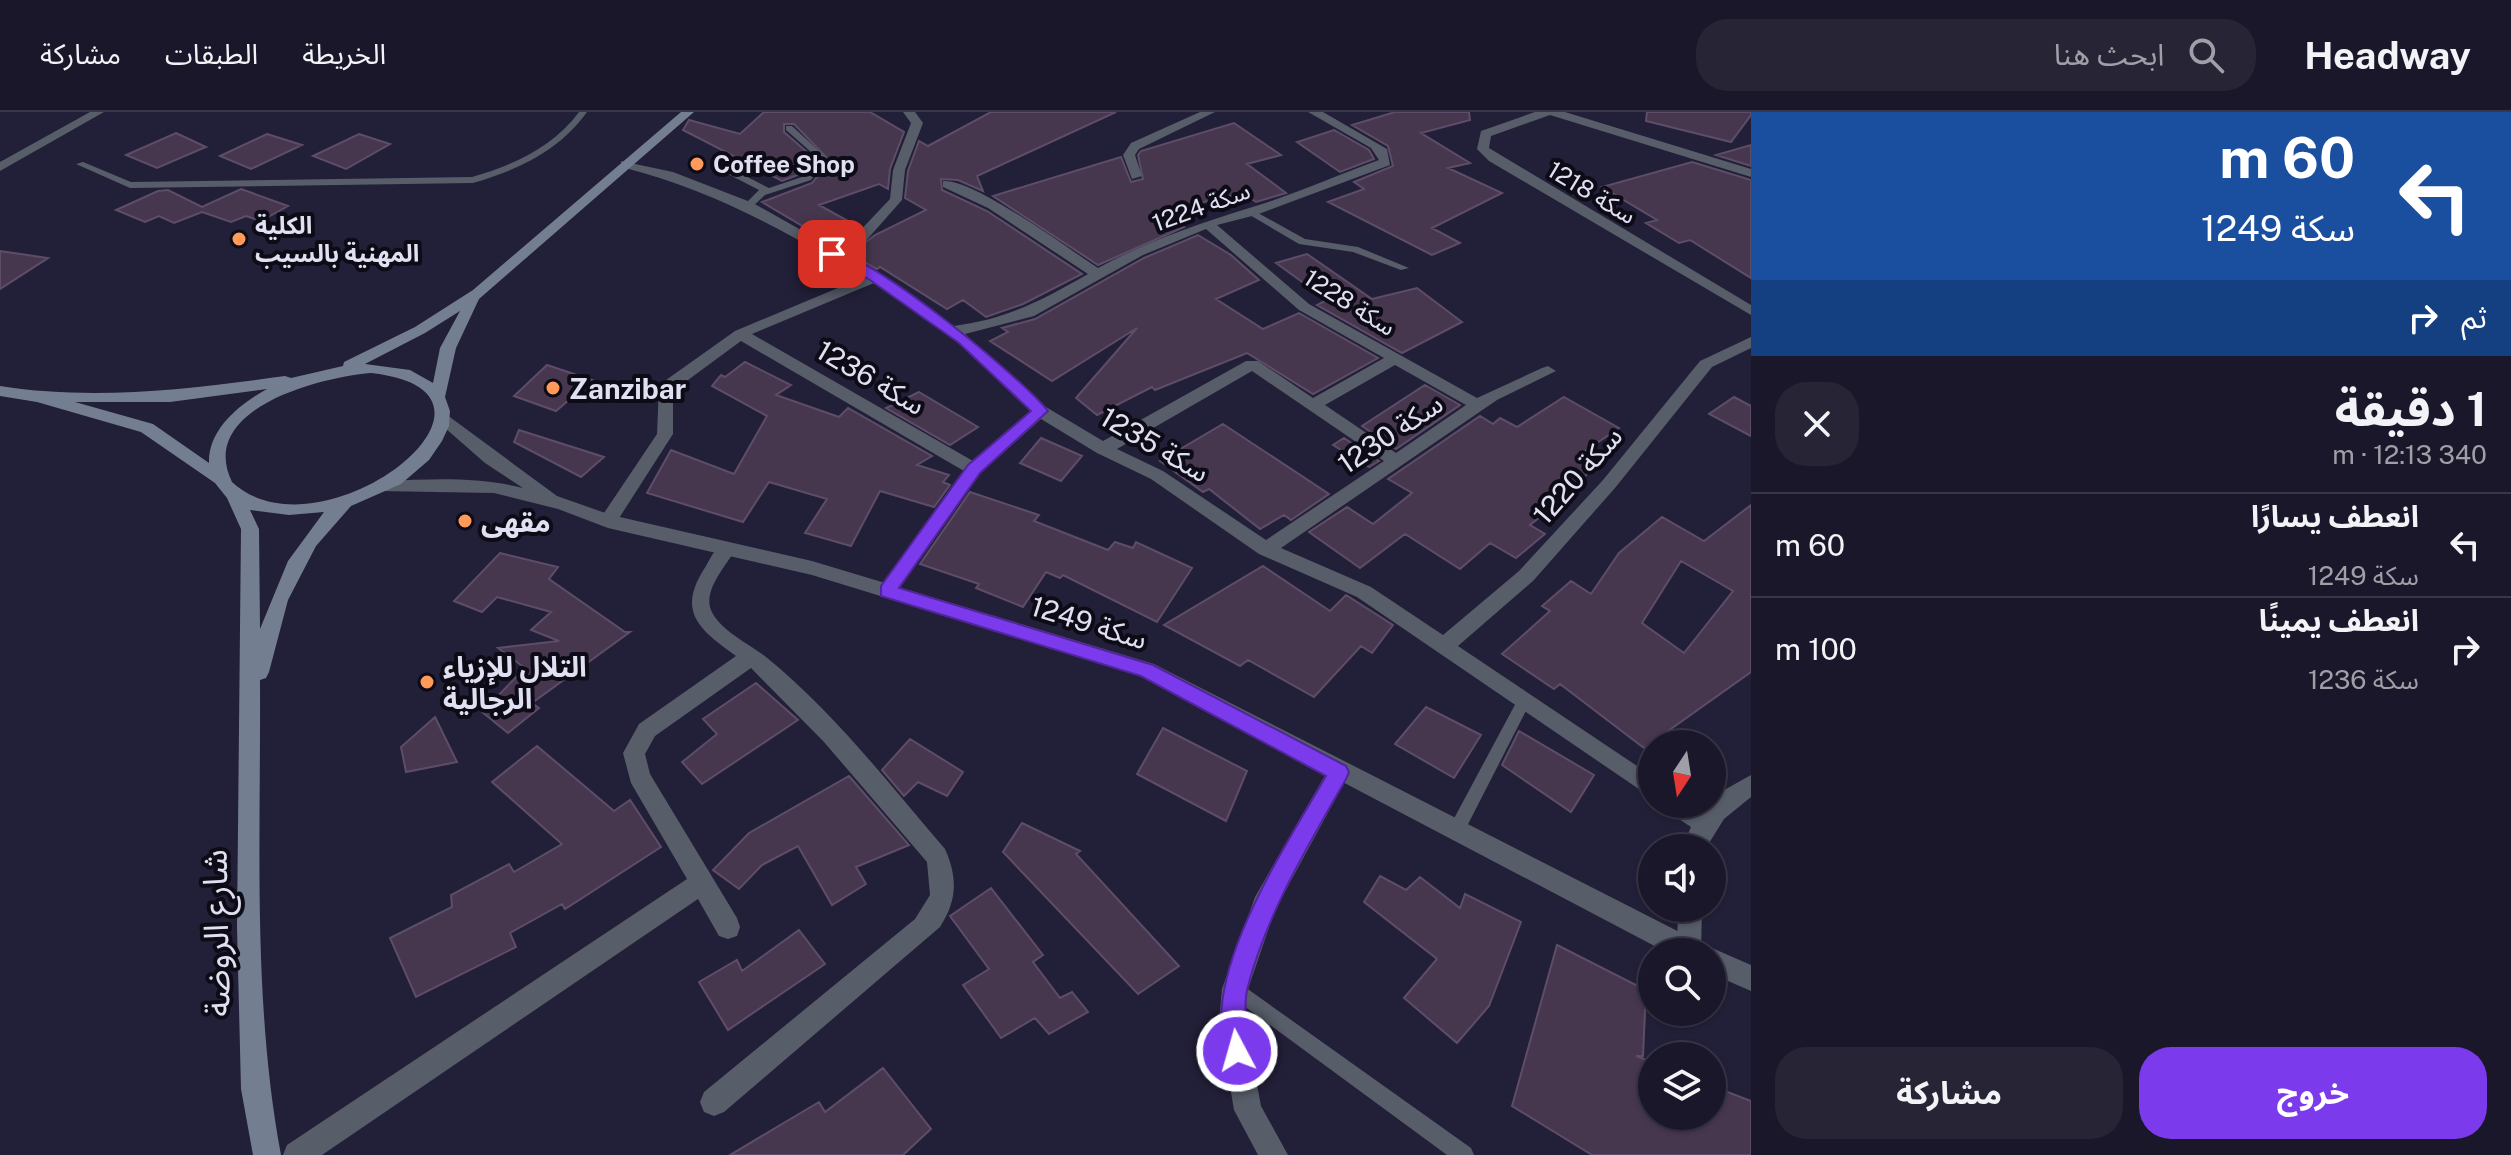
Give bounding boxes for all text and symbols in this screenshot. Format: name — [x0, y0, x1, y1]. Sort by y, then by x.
search box — [1696, 19, 2256, 91]
icon: search — [2184, 33, 2228, 77]
text: Headway — [2304, 33, 2471, 78]
text: ابحث هنا — [2054, 36, 2164, 72]
text: مشاركة — [40, 37, 121, 70]
text: الطبقات — [165, 37, 258, 70]
text: الخريطة — [302, 37, 386, 70]
text: 60 m — [2219, 125, 2355, 191]
icon: left — [2383, 144, 2487, 248]
place label: Coffee Shop — [713, 150, 855, 178]
marker: Coffee Shop — [688, 155, 706, 173]
street label: سكة 1218 — [1543, 155, 1641, 229]
street label: سكة 1224 — [1148, 175, 1254, 237]
text: سكة 1249 — [2201, 207, 2355, 249]
place label: الكلية المهنية بالسيب — [255, 211, 419, 269]
pin — [798, 220, 866, 288]
marker: الكلية المهنية بالسيب — [230, 230, 248, 248]
icon: arrive — [810, 232, 854, 276]
street label: سكة 1228 — [1299, 263, 1401, 341]
icon: right — [2401, 296, 2445, 340]
text: ثم — [2461, 299, 2487, 335]
street label: سكة 1236 — [811, 333, 931, 421]
place label: Zanzibar — [569, 372, 686, 405]
marker: Zanzibar — [544, 379, 562, 397]
text: 1 دقيقة — [2335, 380, 2487, 437]
button: close — [1775, 382, 1859, 466]
street label: سكة 1230 — [1331, 386, 1449, 480]
street label: سكة 1235 — [1095, 400, 1215, 488]
street label: سكة 1220 — [1526, 419, 1628, 531]
text: 340 m · 12:13 — [2332, 439, 2487, 470]
text: انعطف يسارًا — [2251, 498, 2419, 534]
place label: مقهى — [481, 505, 551, 538]
marker: مقهى — [456, 512, 474, 530]
icon: left — [2443, 523, 2487, 567]
text: 60 m — [1775, 527, 1845, 563]
text: سكة 1249 — [2308, 560, 2419, 591]
street label: سكة 1249 — [1027, 589, 1151, 655]
text: انعطف يمينًا — [2259, 602, 2419, 638]
icon: right — [2443, 627, 2487, 671]
text: 100 m — [1775, 631, 1857, 667]
place label: التلال للإزياء الرجالية — [443, 650, 587, 716]
text: سكة 1236 — [2308, 664, 2419, 695]
marker: التلال للإزياء الرجالية — [418, 673, 436, 691]
north arrow — [1638, 730, 1726, 818]
map controls — [1638, 730, 1726, 1130]
button: sound — [1638, 834, 1726, 922]
street label: شارع الروضة — [195, 849, 242, 1017]
button: search — [1638, 938, 1726, 1026]
position arrow — [1195, 1009, 1279, 1093]
button: layers — [1638, 1042, 1726, 1130]
button: مشاركة — [1775, 1047, 2123, 1139]
button: خروج — [2139, 1047, 2487, 1139]

